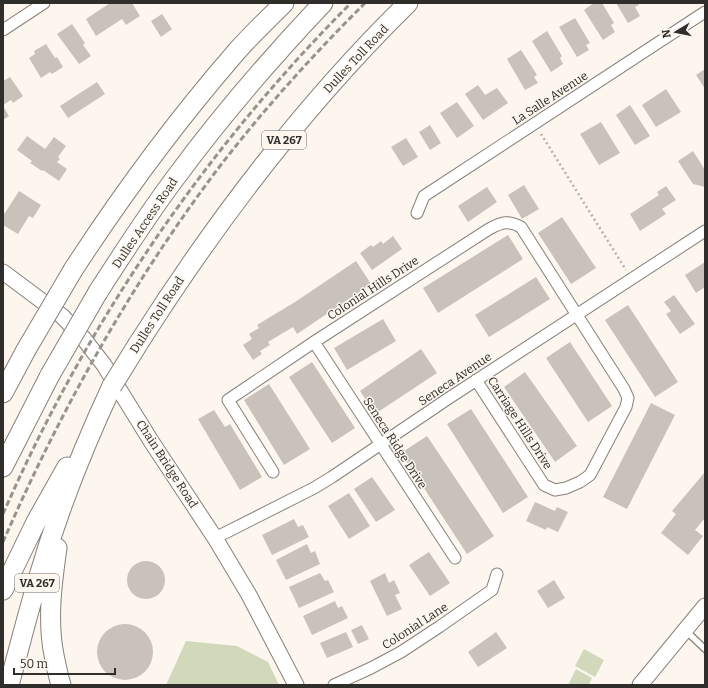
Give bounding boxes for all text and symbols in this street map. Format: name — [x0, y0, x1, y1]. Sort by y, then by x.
north arrow — [656, 12, 696, 52]
street label: Dulles Toll Road — [321, 22, 391, 96]
text: N — [659, 28, 674, 39]
street label: La Salle Avenue — [510, 68, 590, 128]
road number: VA 267 — [262, 131, 306, 149]
street label: Dulles Access Road — [109, 175, 181, 271]
street label: Colonial Hills Drive — [325, 253, 421, 323]
street label: Dulles Toll Road — [127, 274, 187, 356]
street label: Seneca Avenue — [416, 349, 494, 409]
street label: Carriage Hills Drive — [485, 374, 555, 472]
street label: Seneca Ridge Drive — [360, 395, 430, 491]
street label: Chain Bridge Road — [133, 417, 201, 511]
road number: VA 267 — [15, 574, 59, 592]
street label: Colonial Lane — [380, 600, 450, 652]
scale bar — [14, 650, 115, 676]
text: 50 m — [20, 657, 49, 671]

